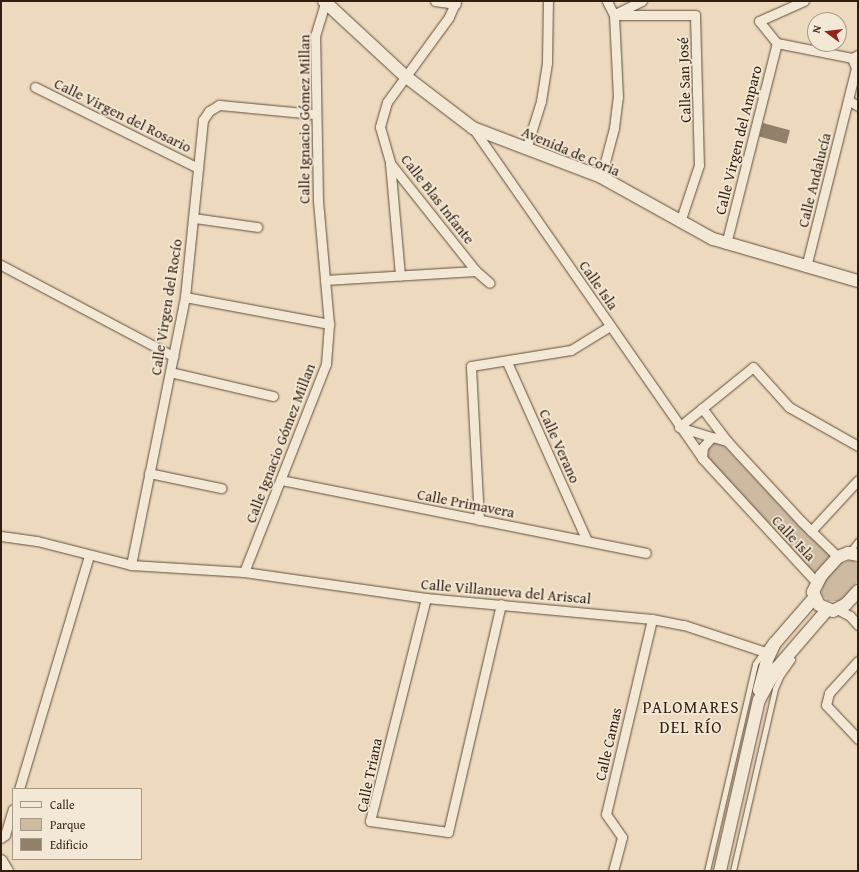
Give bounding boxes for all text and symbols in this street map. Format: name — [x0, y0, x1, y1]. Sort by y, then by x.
north arrow — [807, 12, 847, 52]
text: N — [808, 24, 825, 35]
street label: Calle Ignacio Gómez Millan — [295, 34, 313, 204]
street label: Calle San José — [674, 37, 694, 123]
street label: Calle Virgen del Amparo — [711, 64, 765, 216]
street label: Calle Virgen del Rosario — [51, 74, 195, 156]
street label: Avenida de Coria — [519, 122, 623, 180]
street label: Calle Andalucía — [794, 131, 834, 229]
street label: Calle Blas Infante — [397, 151, 479, 247]
street label: Calle Virgen del Rocío — [146, 238, 186, 376]
street label: Calle Isla — [576, 257, 622, 313]
street label: Calle Ignacio Gómez Millan — [241, 361, 319, 525]
street label: Calle Verano — [536, 406, 584, 486]
street label: Calle Primavera — [416, 485, 516, 521]
street label: Calle Isla — [768, 511, 820, 565]
street label: Calle Villanueva del Ariscal — [420, 575, 592, 607]
district label: PALOMARES DEL RÍO — [643, 697, 739, 737]
street label: Calle Camas — [591, 706, 625, 782]
street label: Calle Triana — [352, 736, 386, 814]
legend — [12, 788, 142, 860]
text: Calle — [50, 796, 75, 813]
text: Parque — [50, 816, 85, 833]
text: Edificio — [50, 836, 88, 853]

